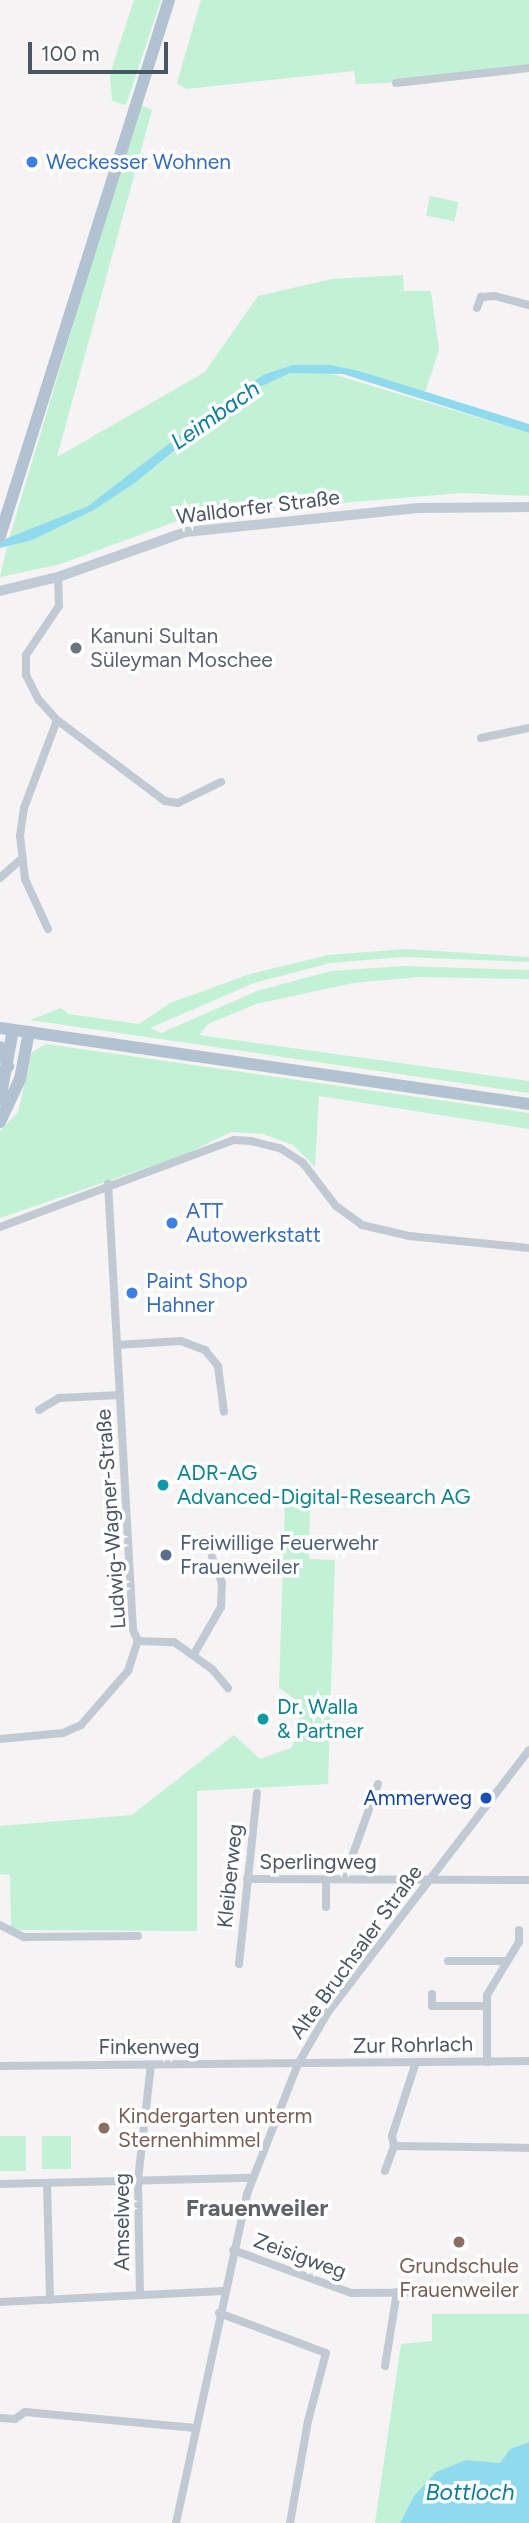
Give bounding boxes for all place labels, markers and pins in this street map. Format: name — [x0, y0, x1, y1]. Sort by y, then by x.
place label: Weckesser Wohnen — [46, 149, 231, 175]
marker: Weckesser Wohnen — [24, 154, 40, 170]
place label: Kanuni Sultan Süleyman Moschee — [90, 623, 273, 673]
marker: Kanuni Sultan Süleyman Moschee — [68, 640, 84, 656]
place label: ATT Autowerkstatt — [186, 1198, 321, 1248]
marker: ATT Autowerkstatt — [164, 1215, 180, 1231]
place label: Paint Shop Hahner — [146, 1268, 248, 1318]
marker: Paint Shop Hahner — [124, 1285, 140, 1301]
place label: ADR-AG Advanced-Digital-Research AG — [177, 1460, 470, 1510]
marker: ADR-AG Advanced-Digital-Research AG — [155, 1477, 171, 1493]
place label: Freiwillige Feuerwehr Frauenweiler — [180, 1530, 379, 1580]
marker: Freiwillige Feuerwehr Frauenweiler — [158, 1547, 174, 1563]
place label: Dr. Walla & Partner — [277, 1694, 364, 1744]
marker: Dr. Walla & Partner — [255, 1711, 271, 1727]
place label: Ammerweg — [363, 1785, 472, 1811]
marker: Ammerweg — [478, 1790, 494, 1806]
place label: Kindergarten unterm Sternenhimmel — [118, 2103, 312, 2153]
marker: Kindergarten unterm Sternenhimmel — [96, 2120, 112, 2136]
marker: Grundschule Frauenweiler — [451, 2234, 467, 2250]
place label: Grundschule Frauenweiler — [399, 2253, 519, 2303]

